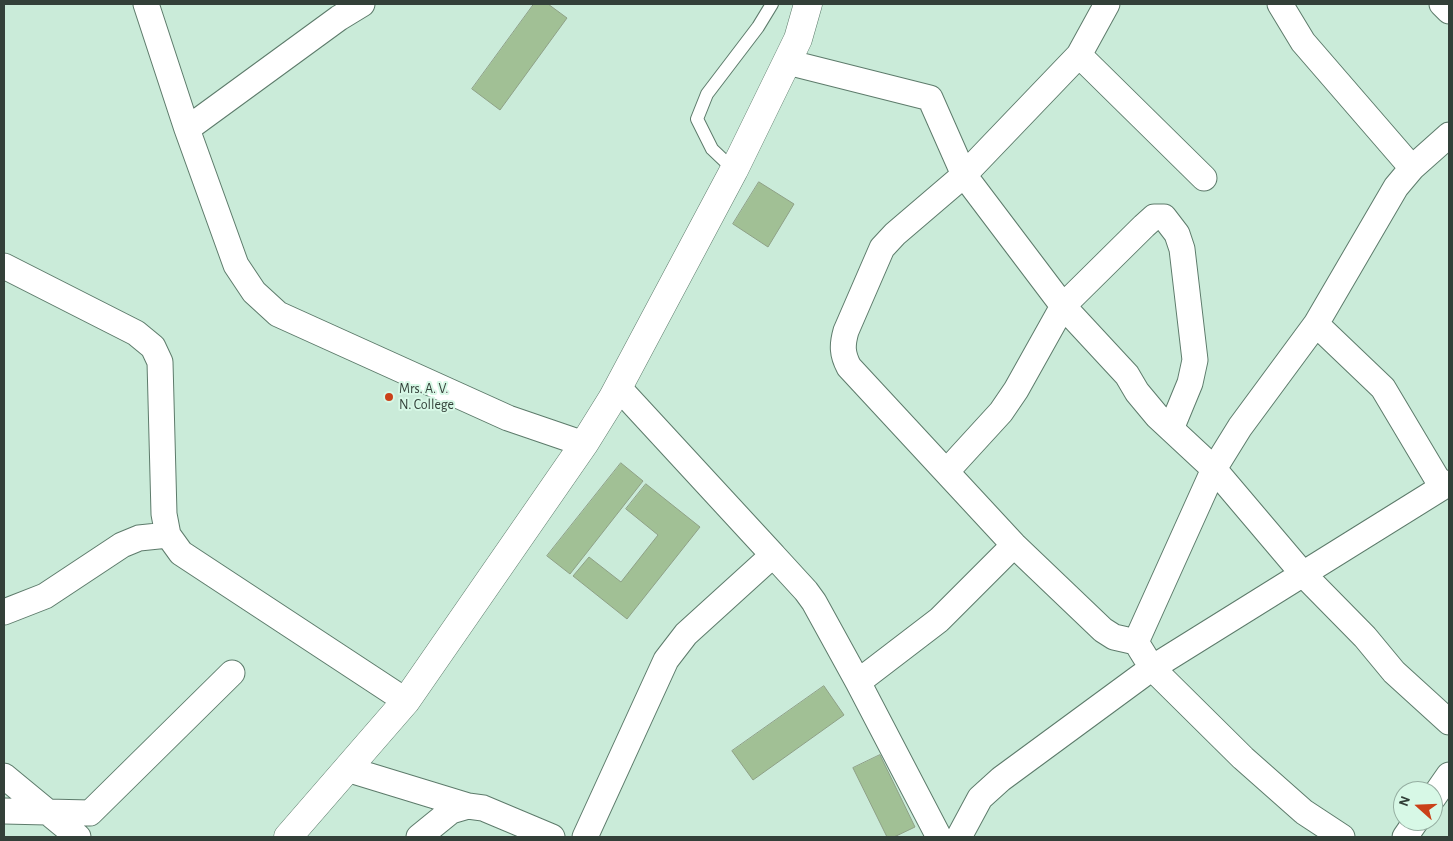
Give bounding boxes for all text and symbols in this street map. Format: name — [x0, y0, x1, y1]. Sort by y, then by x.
place label: Mrs. A. V. N. College — [399, 381, 454, 414]
marker: Mrs. A. V. N. College — [383, 391, 395, 403]
north arrow — [1393, 781, 1443, 831]
text: N — [1397, 794, 1413, 808]

